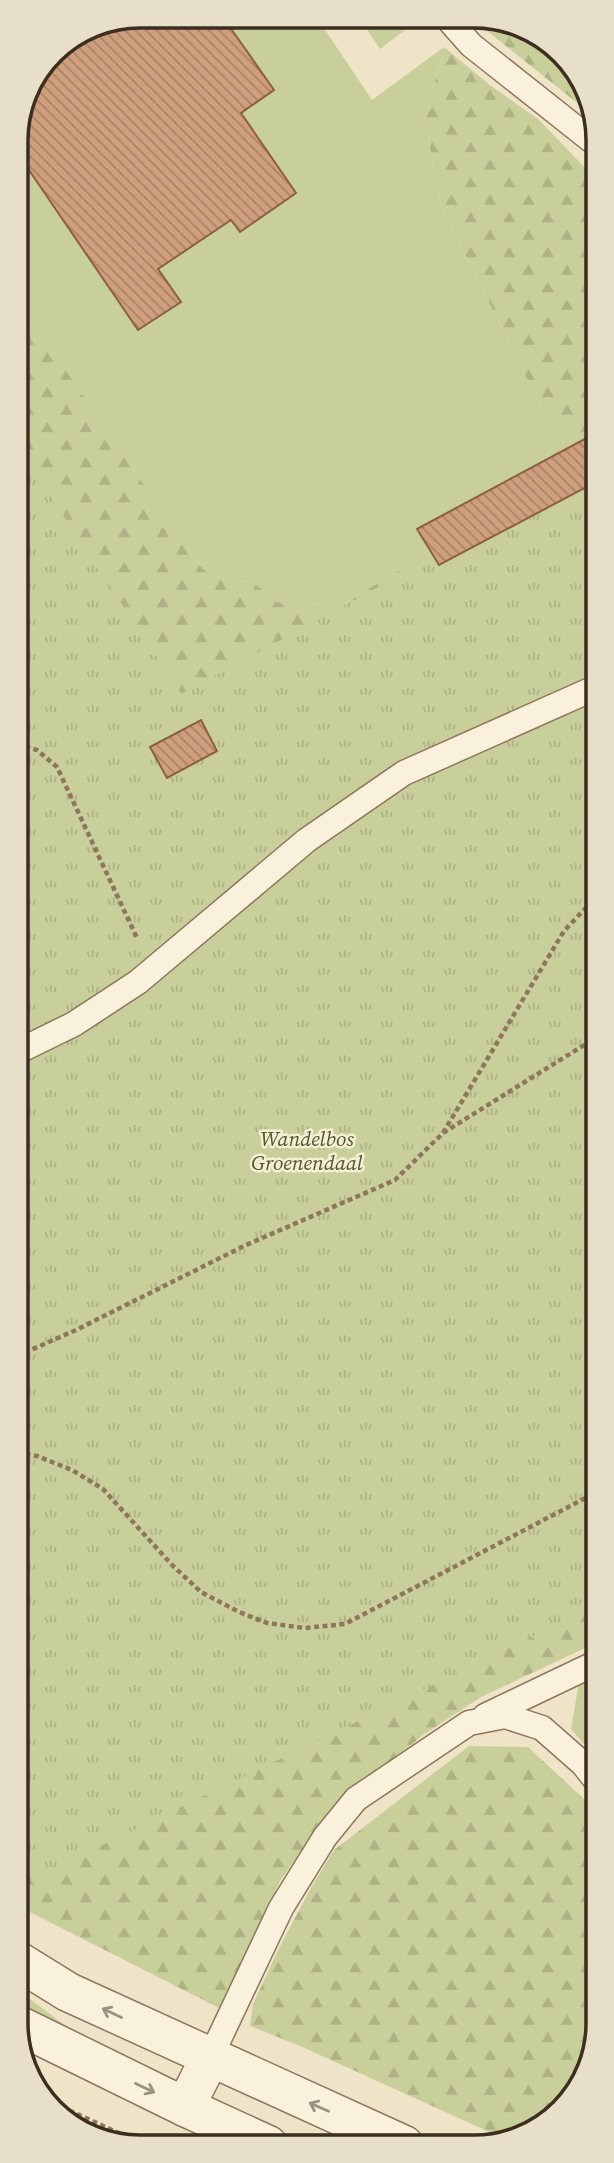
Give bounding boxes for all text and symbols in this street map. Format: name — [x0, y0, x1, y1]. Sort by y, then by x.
park label: Wandelbos Groenendaal — [251, 1124, 363, 1177]
one-way arrow — [102, 2005, 123, 2019]
one-way arrow — [134, 2082, 155, 2095]
one-way arrow — [309, 2100, 331, 2113]

